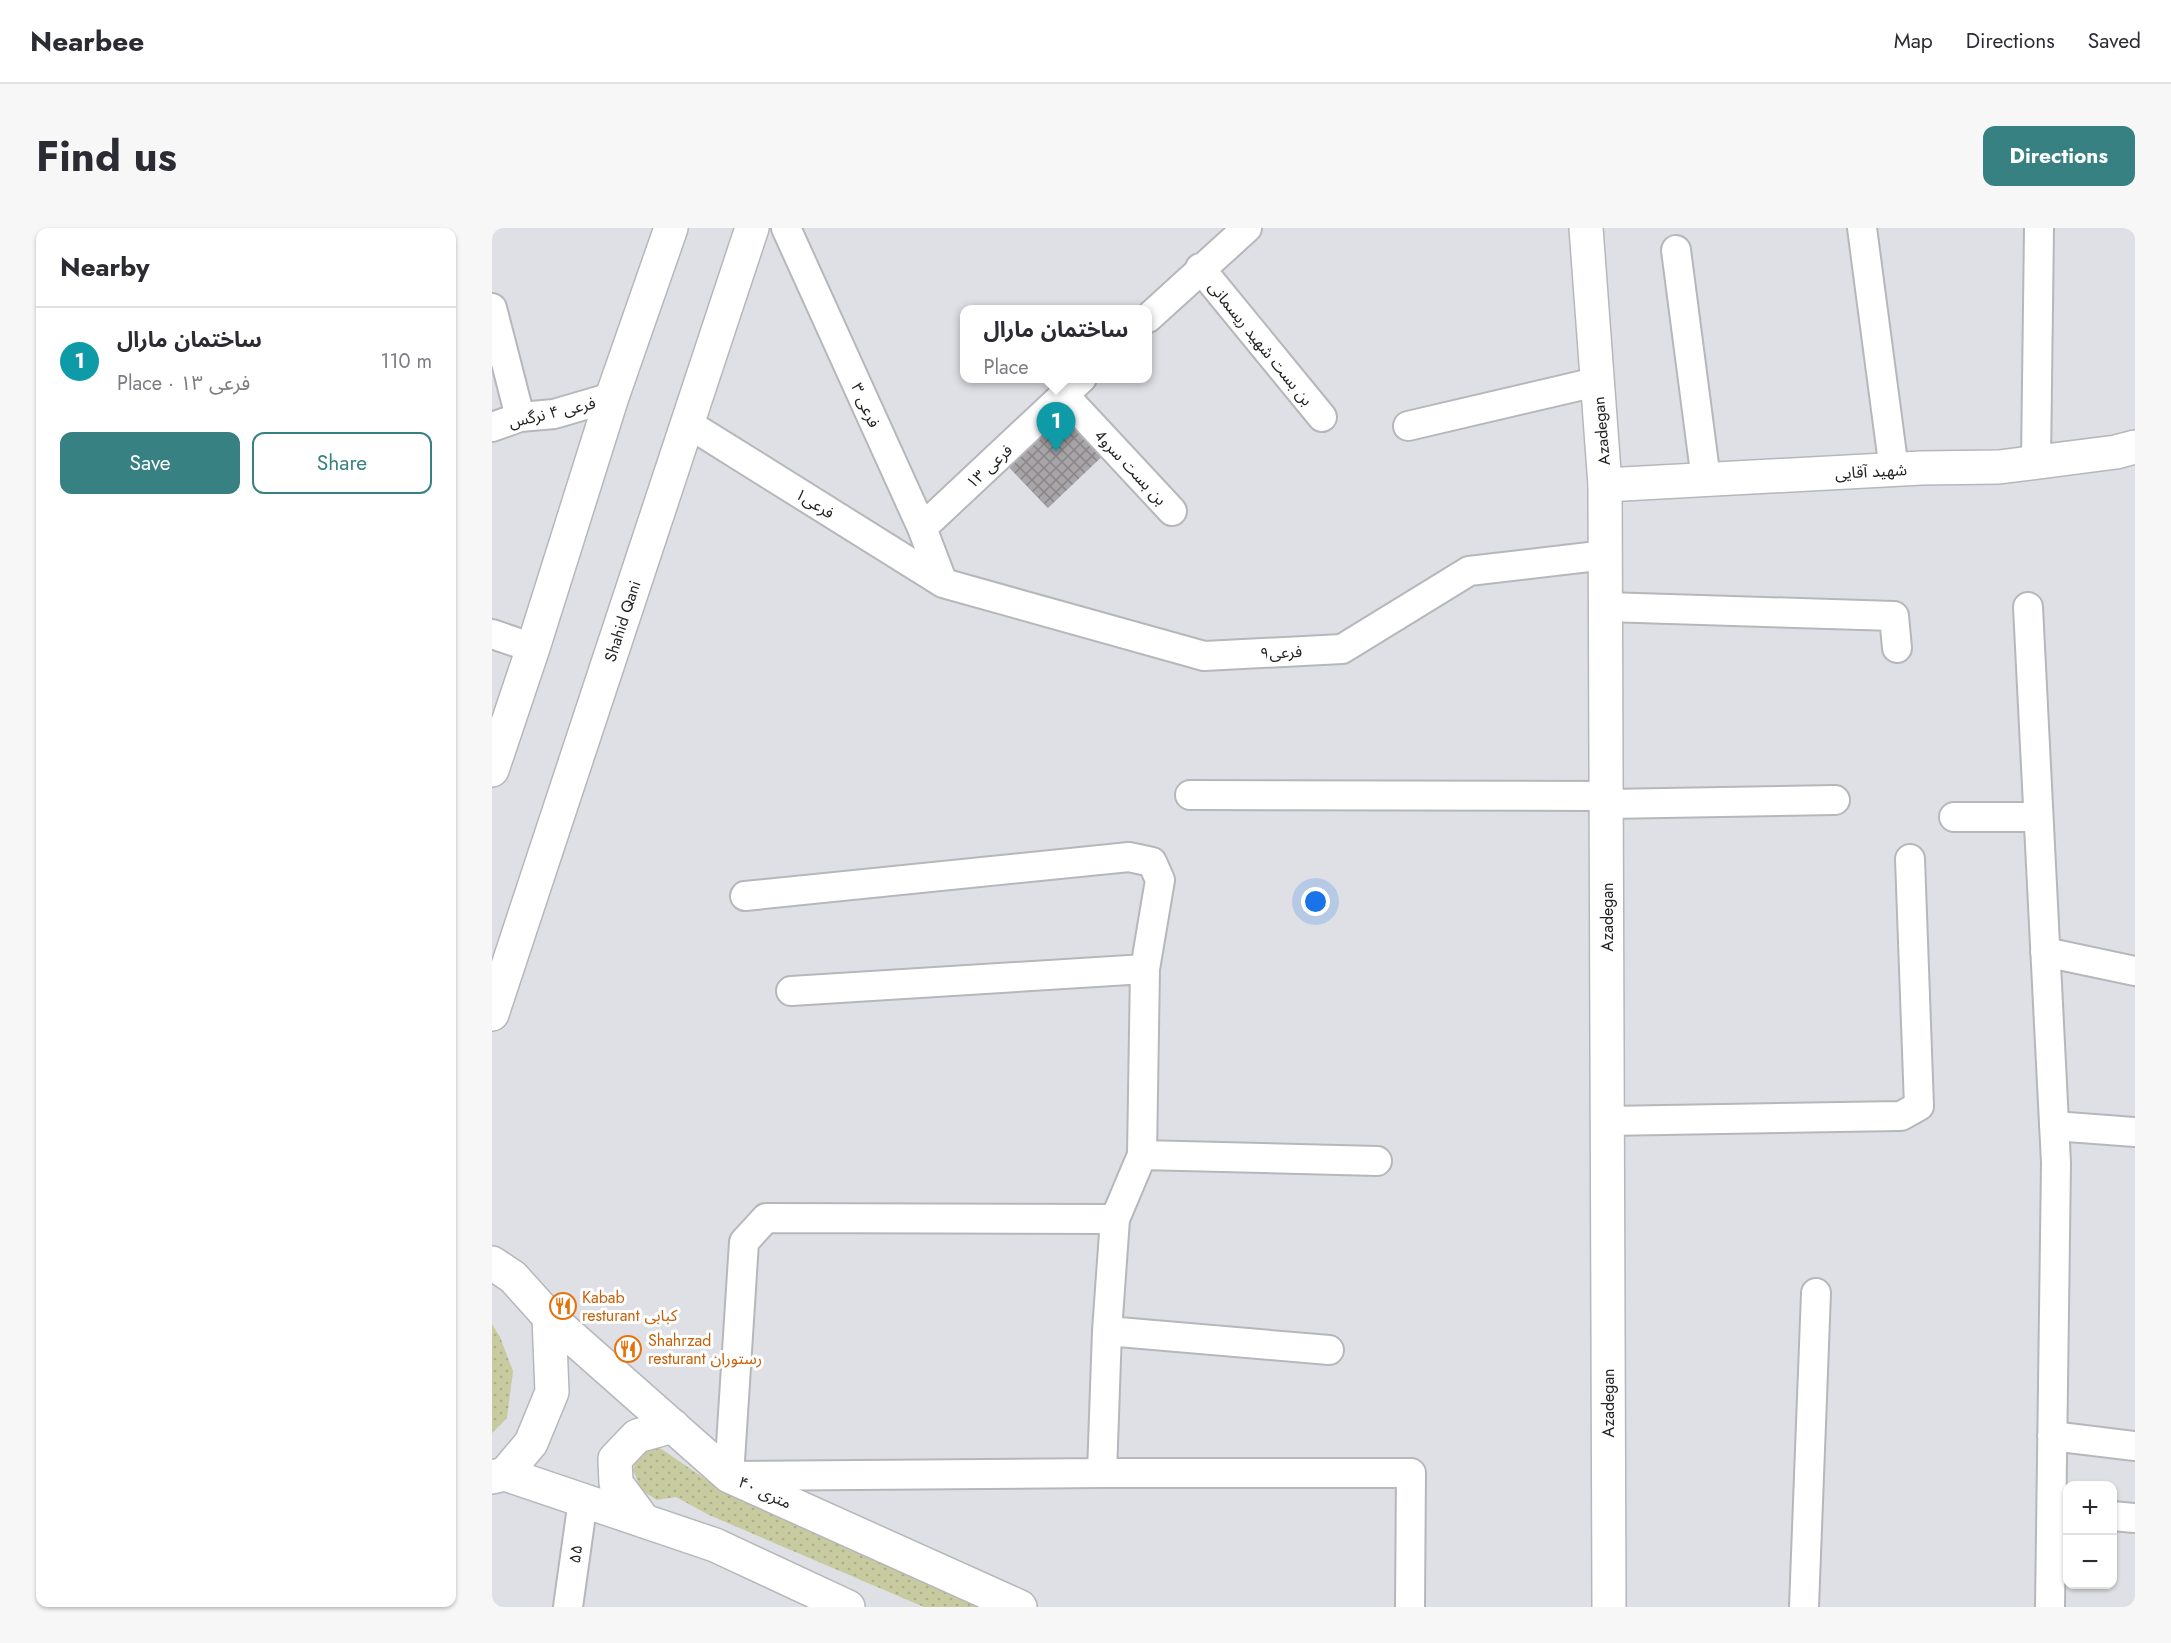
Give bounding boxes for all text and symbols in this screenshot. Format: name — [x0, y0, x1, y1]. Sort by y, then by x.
text: Nearbee — [30, 21, 144, 62]
text: Map — [1894, 26, 1933, 56]
text: Directions — [1966, 26, 2055, 56]
text: Saved — [2088, 26, 2141, 56]
text: Find us — [36, 126, 177, 187]
button: Directions — [1983, 126, 2135, 186]
text: Nearby — [60, 248, 149, 286]
street label: بن بست شهید ریسمانی — [1203, 276, 1318, 411]
popup — [960, 305, 1152, 383]
text: ساختمان مارال — [984, 313, 1128, 345]
text: ساختمان مارال — [117, 323, 262, 355]
text: 1 — [74, 347, 85, 376]
text: 110 m — [380, 347, 432, 376]
text: Place — [984, 353, 1029, 382]
text: Place · فرعی ۱۳ — [117, 369, 250, 398]
street label: فرعی ۳ — [846, 379, 886, 431]
street label: فرعی ۴ نرگس — [506, 391, 598, 434]
street label: Azadegan — [1587, 396, 1616, 466]
pin: 1 — [1036, 402, 1076, 452]
street label: بن بست سرو4 — [1089, 424, 1172, 510]
button: Save — [60, 432, 240, 494]
button: Share — [252, 432, 432, 494]
street label: فرعی ۱۳ — [961, 439, 1018, 494]
street label: شهید آقایی — [1834, 458, 1908, 485]
street label: فرعی۱ — [791, 483, 839, 524]
street label: Shahid Qani — [599, 578, 646, 665]
street label: فرعی۹ — [1259, 640, 1303, 665]
street label: Azadegan — [1596, 883, 1619, 952]
your location — [1301, 887, 1330, 916]
place label: Kabab resturant کبابی — [582, 1286, 678, 1327]
restaurant icon: Kabab resturant کبابی — [548, 1291, 578, 1321]
place label: Shahrzad resturant رستوران — [648, 1329, 762, 1370]
restaurant icon: Shahrzad resturant رستوران — [613, 1334, 643, 1364]
street label: Azadegan — [1597, 1369, 1620, 1438]
street label: ۴۰ متری — [735, 1471, 795, 1514]
map controls — [2063, 1481, 2117, 1589]
button: + — [2063, 1481, 2117, 1535]
button: − — [2063, 1535, 2117, 1589]
street label: ۵۵ — [563, 1543, 588, 1565]

